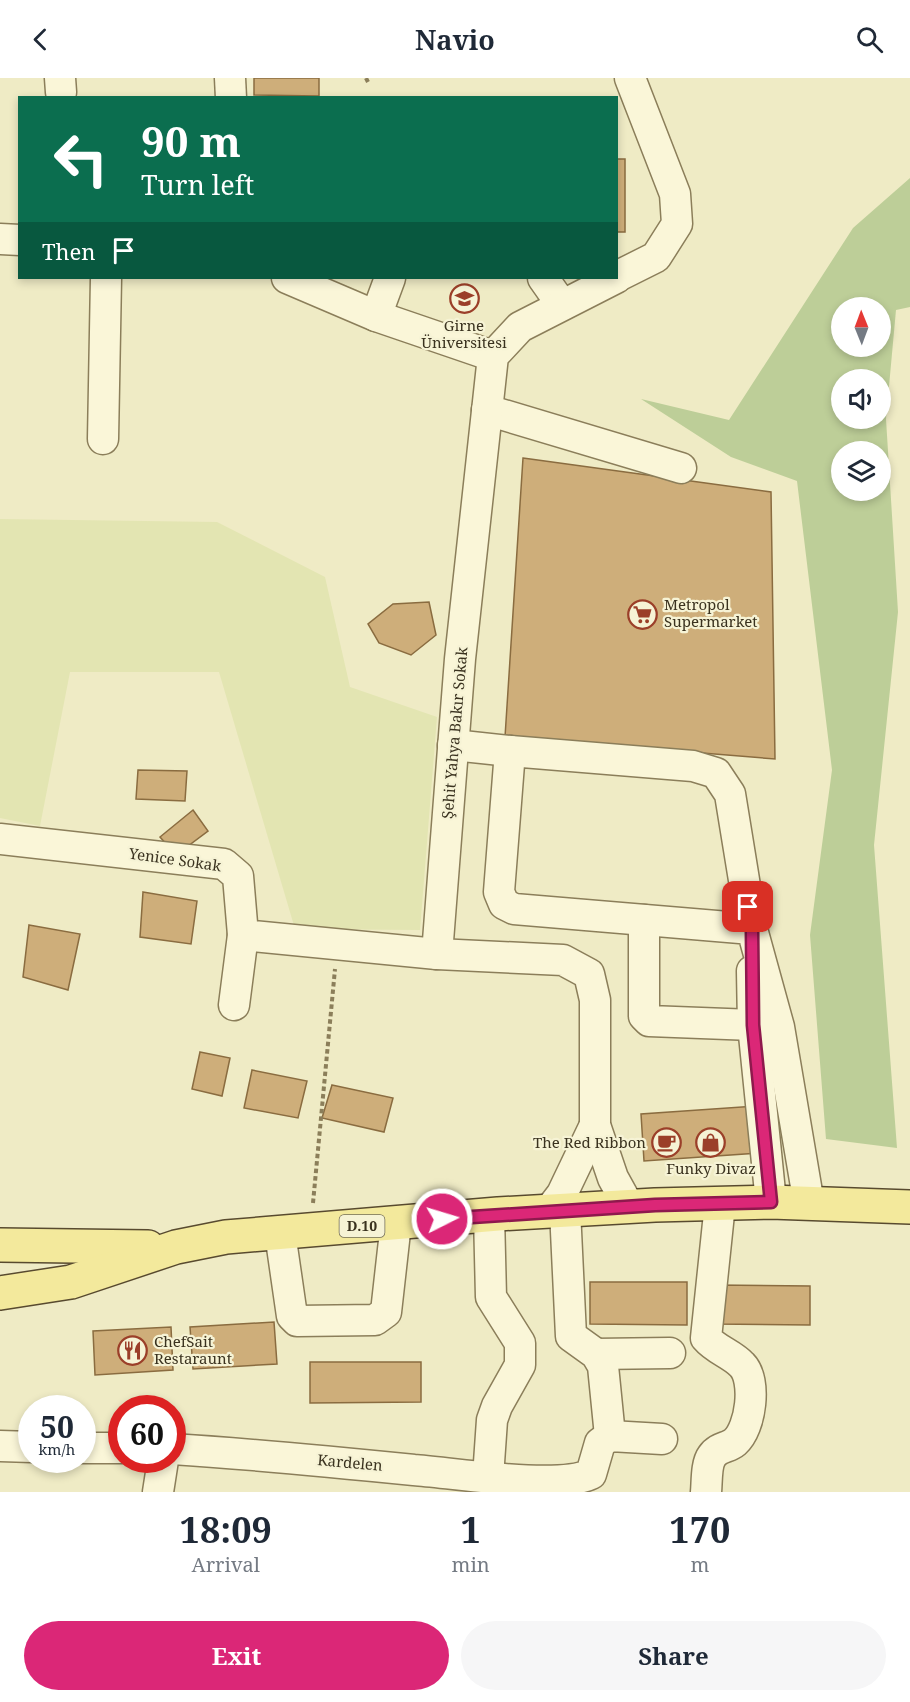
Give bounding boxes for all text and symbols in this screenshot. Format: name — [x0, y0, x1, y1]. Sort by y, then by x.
text: Navio — [415, 21, 495, 58]
icon: back — [24, 23, 57, 56]
icon: search — [853, 23, 886, 56]
text: 90 m — [141, 112, 241, 169]
icon: left — [42, 120, 120, 198]
text: Turn left — [141, 166, 254, 203]
icon: arrive — [107, 234, 140, 267]
text: Then — [42, 236, 95, 266]
school or university icon: Girne Üniversitesi — [448, 283, 480, 315]
north arrow — [831, 297, 891, 357]
map controls — [831, 297, 891, 501]
place label: Girne Üniversitesi — [421, 315, 507, 352]
button: sound — [831, 369, 891, 429]
button: layers — [831, 441, 891, 501]
place label: Metropol Supermarket — [664, 594, 757, 631]
supermarket icon: Metropol Supermarket — [627, 598, 659, 630]
street label: Şehit Yahya Bakır Sokak — [437, 646, 471, 820]
street label: Yenice Sokak — [127, 842, 223, 875]
pin — [722, 881, 773, 932]
icon: arrive — [731, 890, 764, 923]
shop icon: Funky Divaz — [695, 1126, 727, 1158]
cafe icon: The Red Ribbon — [651, 1127, 683, 1159]
place label: The Red Ribbon — [533, 1132, 646, 1152]
place label: Funky Divaz — [666, 1158, 756, 1178]
position arrow — [410, 1187, 474, 1251]
road number: D.10 — [340, 1215, 385, 1237]
place label: ChefSait Restaraunt — [154, 1331, 232, 1368]
restaurant icon: ChefSait Restaraunt — [117, 1335, 149, 1367]
speed limit sign: 60 — [108, 1395, 186, 1473]
text: 50 — [40, 1406, 74, 1447]
text: km/h — [39, 1439, 75, 1459]
street label: Kardelen — [317, 1449, 384, 1475]
text: 18:09 — [180, 1505, 272, 1554]
text: 1 — [460, 1505, 481, 1554]
text: 170 — [669, 1505, 730, 1554]
text: Arrival — [192, 1551, 260, 1578]
text: min — [452, 1551, 490, 1578]
text: m — [690, 1551, 709, 1578]
button: Exit — [24, 1621, 449, 1690]
button: Share — [461, 1621, 886, 1690]

